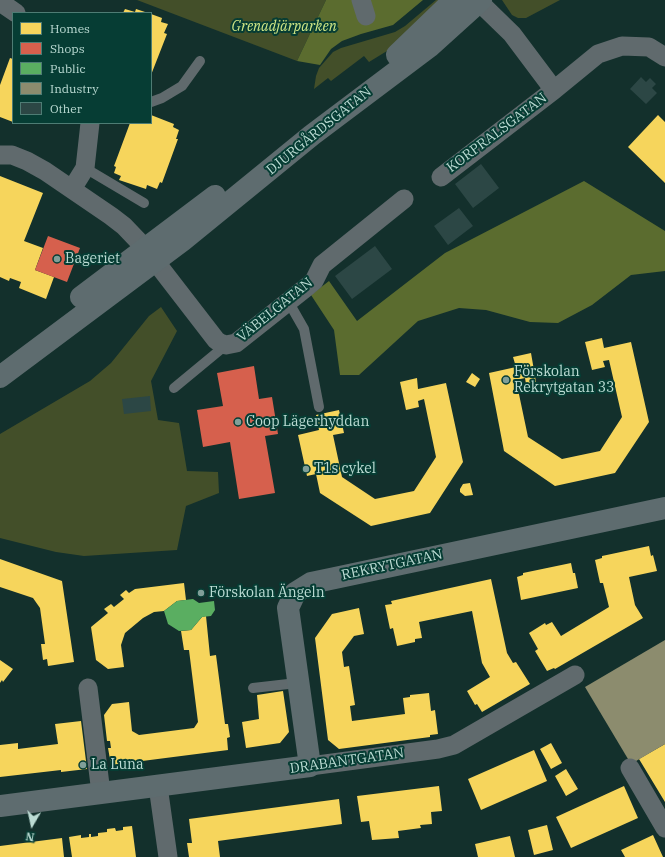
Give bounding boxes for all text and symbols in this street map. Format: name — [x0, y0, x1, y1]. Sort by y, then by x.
legend — [12, 12, 152, 124]
park label: Grenadjärparken — [231, 19, 337, 35]
text: Homes — [50, 21, 90, 36]
text: Shops — [50, 41, 85, 56]
text: Public — [50, 61, 86, 76]
text: Industry — [50, 81, 99, 96]
street label: DJURGÅRDSGATAN — [263, 83, 375, 179]
street label: KORPRALSGATAN — [444, 90, 550, 176]
text: Other — [50, 101, 82, 116]
place label: Bageriet — [65, 251, 120, 267]
marker: Bageriet — [52, 254, 62, 264]
street label: VÄBELGATAN — [234, 274, 316, 346]
place label: Förskolan Rekrytgatan 33 — [514, 364, 614, 396]
marker: Förskolan Rekrytgatan 33 — [501, 375, 511, 385]
place label: Coop Lägerhyddan — [246, 414, 369, 430]
marker: Coop Lägerhyddan — [233, 417, 243, 427]
place label: T1s cykel — [314, 461, 376, 477]
marker: T1s cykel — [301, 464, 311, 474]
street label: REKRYTGATAN — [340, 546, 444, 584]
place label: Förskolan Ängeln — [209, 585, 325, 601]
marker: Förskolan Ängeln — [196, 588, 206, 598]
street label: DRABANTGATAN — [289, 745, 405, 777]
place label: La Luna — [91, 757, 144, 773]
marker: La Luna — [78, 760, 88, 770]
north arrow — [12, 805, 52, 845]
text: N — [25, 829, 36, 844]

